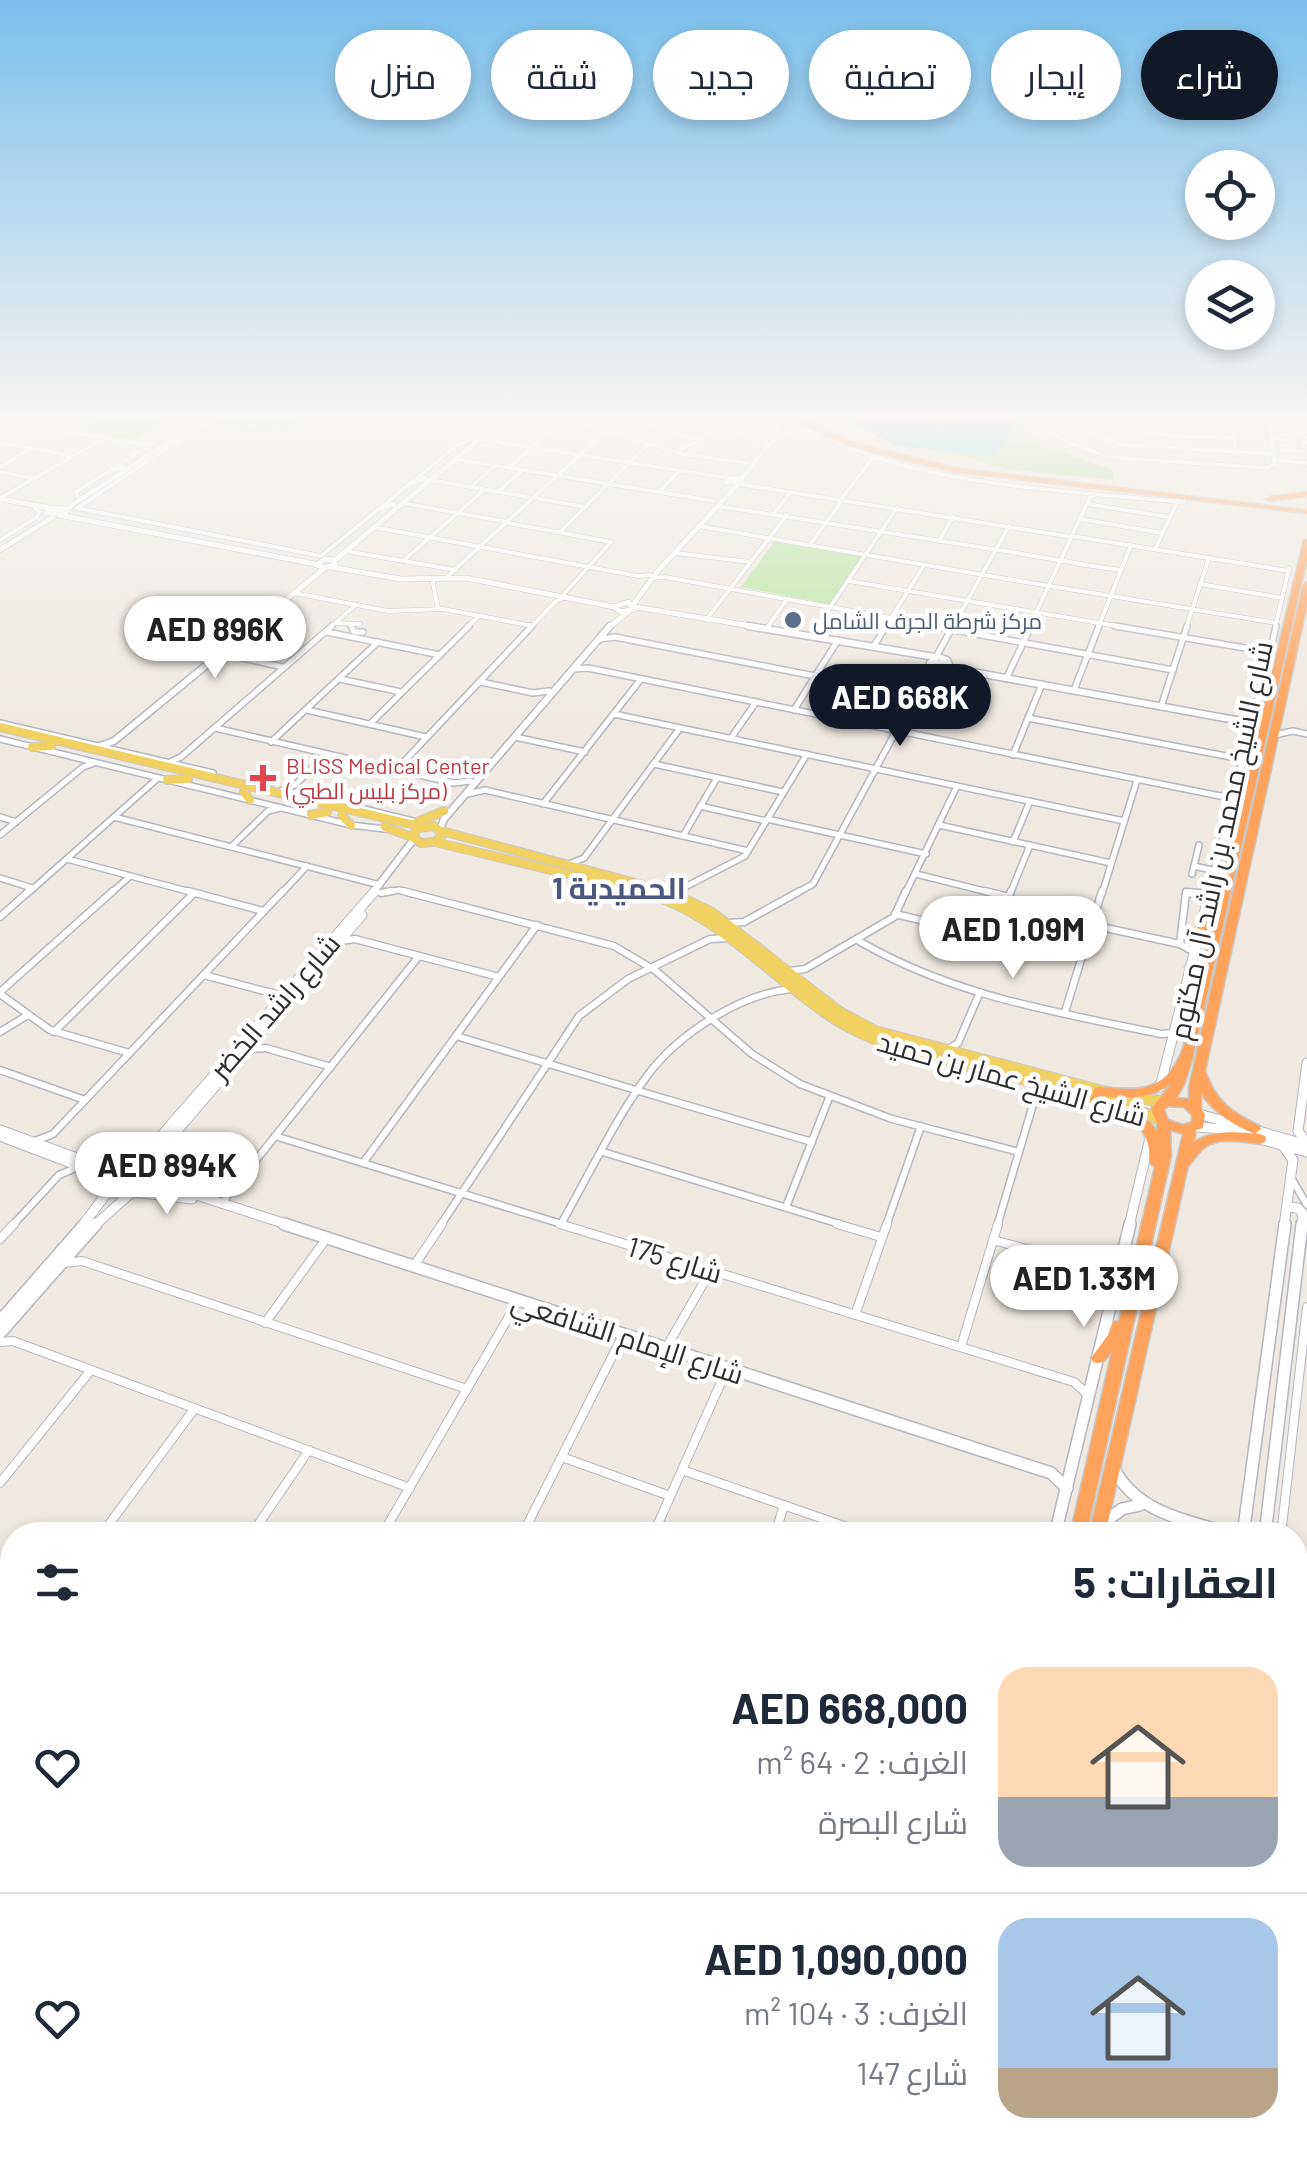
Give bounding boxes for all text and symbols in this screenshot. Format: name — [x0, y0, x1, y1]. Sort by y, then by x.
chip: منزل — [335, 30, 471, 120]
chip: شقة — [491, 30, 633, 120]
chip: جديد — [653, 30, 789, 120]
chip: تصفية — [809, 30, 971, 120]
chip: إيجار — [991, 30, 1121, 120]
chip: شراء — [1141, 30, 1278, 120]
map controls — [1185, 150, 1275, 350]
button: locate — [1185, 150, 1275, 240]
button: layers — [1185, 260, 1275, 350]
pin: AED 896K — [112, 596, 318, 681]
place label: مركز شرطة الجرف الشامل — [813, 607, 1042, 635]
text: AED 896K — [146, 609, 284, 647]
marker: مركز شرطة الجرف الشامل — [782, 609, 804, 631]
street label: شارع الشيخ محمد بن راشد آل مكتوم — [1161, 638, 1283, 1043]
pin: AED 668K — [797, 664, 1003, 749]
text: AED 668K — [831, 677, 969, 715]
place label: BLISS Medical Center (مركز بليس الطبي) — [285, 752, 490, 808]
marker: BLISS Medical Center (مركز بليس الطبي) — [250, 765, 276, 791]
district label: الحميدية 1 — [552, 869, 686, 906]
pin: AED 1.09M — [899, 896, 1127, 981]
text: AED 1.09M — [941, 909, 1085, 947]
street label: شارع راشد الخضر — [200, 926, 349, 1089]
street label: شارع الشيخ عمار بن حميد — [873, 1023, 1150, 1135]
pin: AED 894K — [64, 1132, 270, 1217]
text: AED 894K — [97, 1145, 237, 1183]
street label: شارع 175 — [623, 1229, 726, 1292]
pin: AED 1.33M — [970, 1245, 1198, 1330]
text: AED 1.33M — [1012, 1258, 1156, 1296]
street label: شارع الإمام الشافعي — [506, 1283, 748, 1396]
icon: filters — [30, 1555, 85, 1610]
text: العقارات: 5 — [1073, 1556, 1278, 1606]
text: AED 668,000 — [731, 1682, 968, 1732]
icon: home — [1078, 1707, 1198, 1827]
icon: heart — [30, 1740, 85, 1795]
text: الغرف: 2 · 64 m² — [756, 1742, 968, 1780]
text: شارع البصرة — [818, 1802, 968, 1840]
text: AED 1,090,000 — [704, 1933, 968, 1983]
icon: home — [1078, 1958, 1198, 2078]
icon: heart — [30, 1991, 85, 2046]
text: الغرف: 3 · 104 m² — [744, 1993, 968, 2031]
text: شارع 147 — [857, 2053, 968, 2091]

